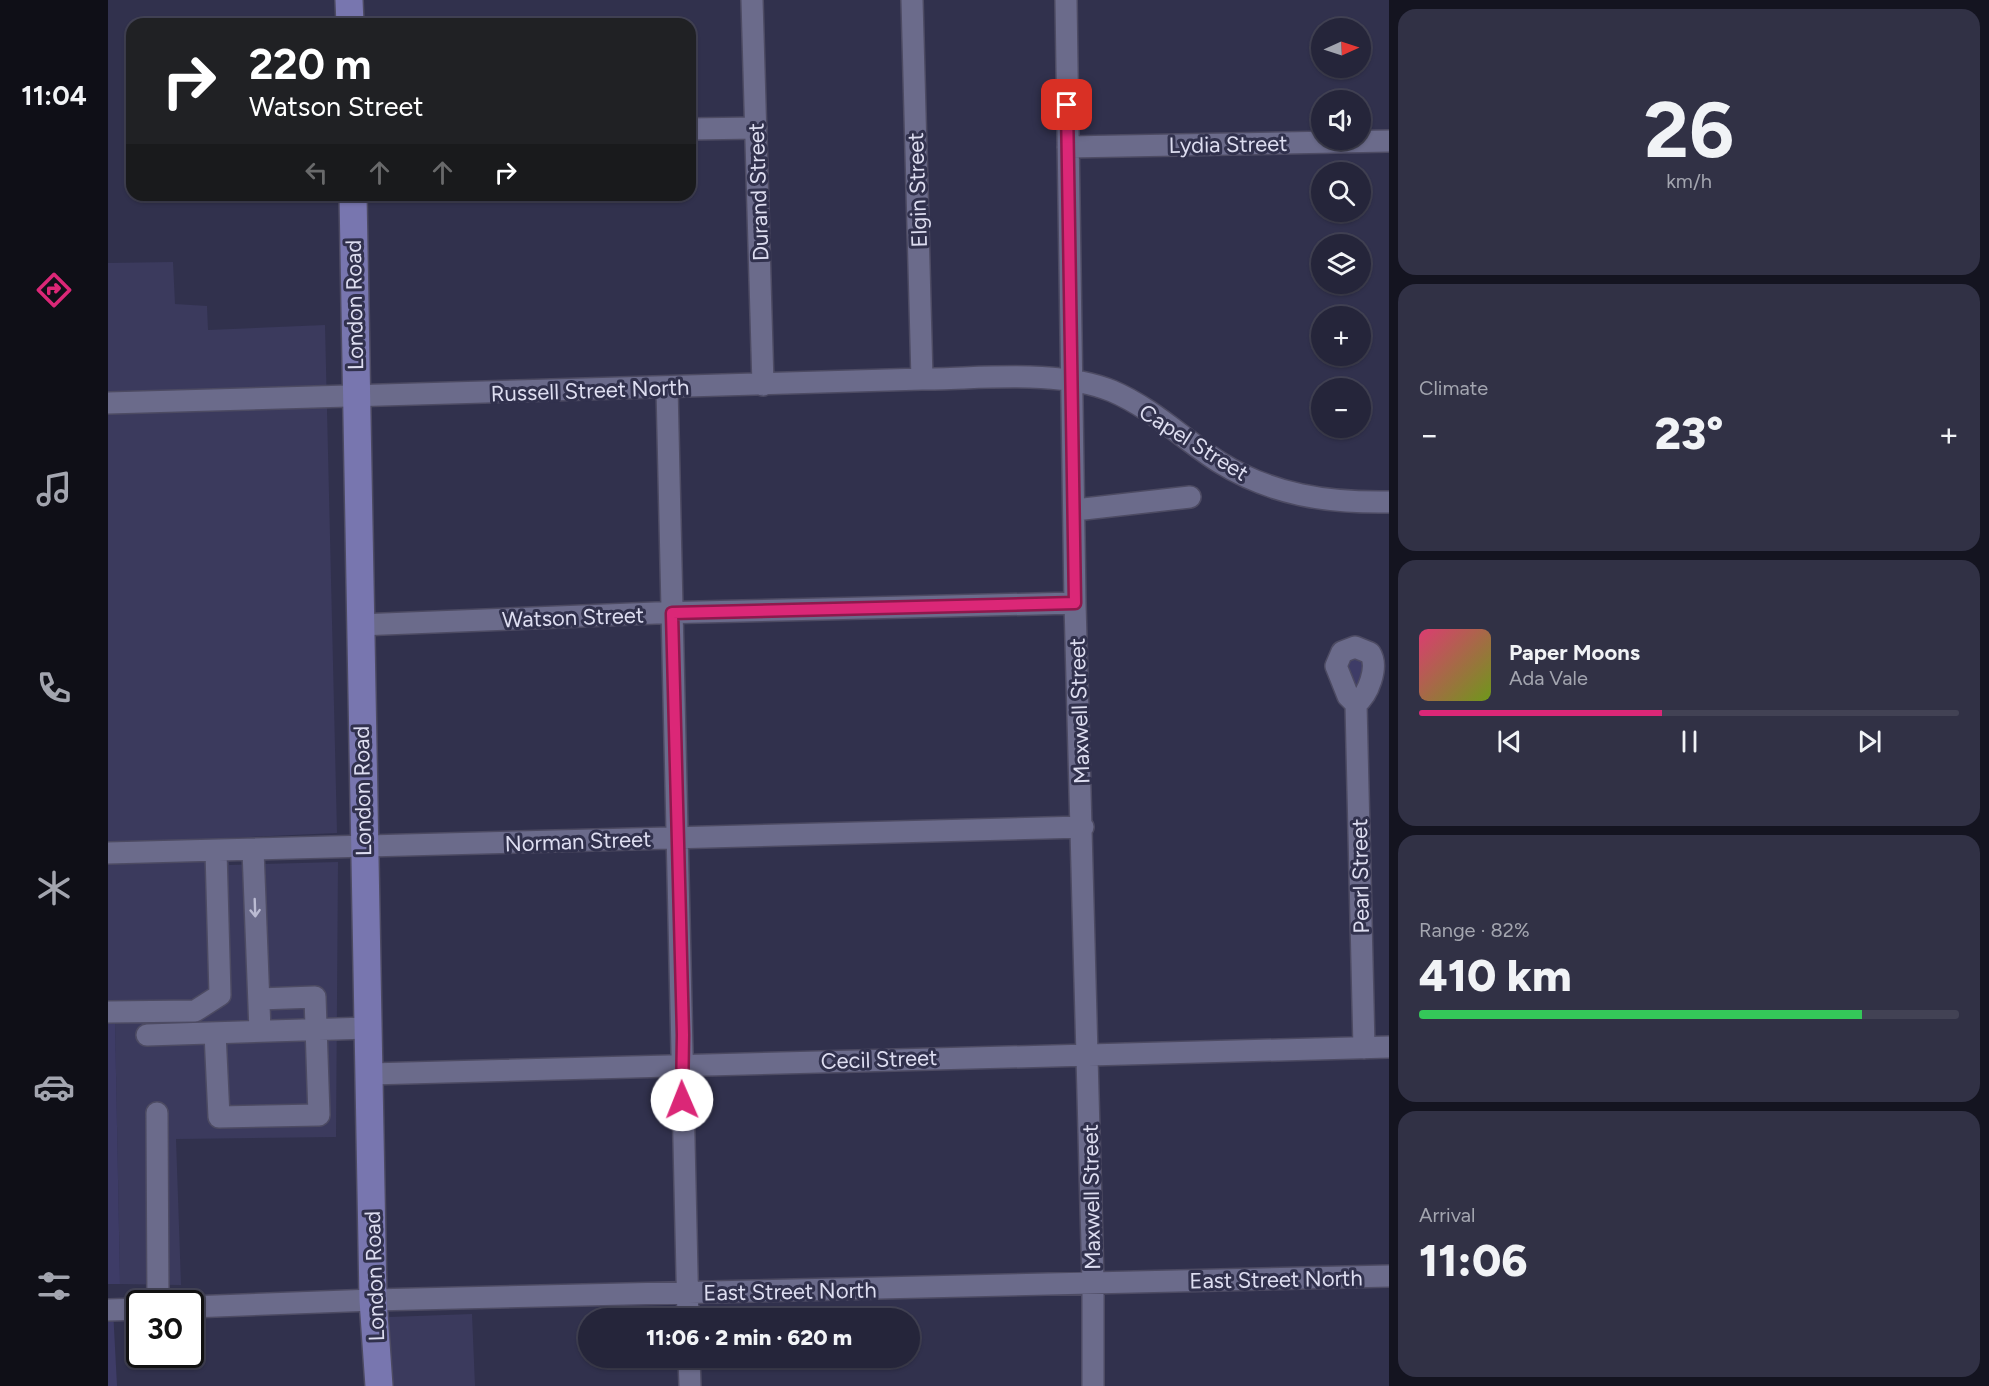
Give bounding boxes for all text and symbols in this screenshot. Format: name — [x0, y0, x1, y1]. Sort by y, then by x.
north arrow — [1311, 18, 1371, 78]
map controls — [1311, 18, 1371, 438]
text: 220 m — [249, 39, 371, 90]
icon: right — [150, 42, 228, 120]
text: 11:04 — [21, 79, 87, 112]
pin — [1041, 79, 1092, 130]
text: 26 — [1644, 83, 1734, 177]
icon: arrive — [1050, 88, 1083, 121]
text: Watson Street — [249, 90, 423, 123]
button: sound — [1311, 90, 1371, 150]
street label: Durand Street — [743, 122, 774, 262]
street label: Lydia Street — [1168, 130, 1288, 159]
street label: Elgin Street — [902, 132, 933, 248]
icon: left — [300, 156, 333, 189]
icon: ahead — [363, 156, 396, 189]
icon: ahead — [426, 156, 459, 189]
icon: right — [489, 156, 522, 189]
button: search — [1311, 162, 1371, 222]
text: km/h — [1666, 169, 1712, 193]
button: layers — [1311, 234, 1371, 294]
street label: London Road — [340, 240, 369, 370]
icon: directions — [33, 269, 75, 311]
button: + — [1311, 306, 1371, 366]
street label: Russell Street North — [490, 374, 690, 407]
text: Climate — [1419, 376, 1488, 400]
button: − — [1311, 378, 1371, 438]
street label: Capel Street — [1134, 398, 1253, 487]
text: 23° — [1655, 406, 1723, 460]
text: − — [1419, 415, 1440, 454]
text: + — [1938, 415, 1959, 454]
icon: music — [33, 468, 75, 510]
street label: Watson Street — [502, 602, 644, 633]
street label: Maxwell Street — [1063, 638, 1096, 784]
text: Paper Moons — [1509, 639, 1640, 666]
text: Ada Vale — [1509, 666, 1588, 690]
icon: phone — [33, 667, 75, 709]
icon: previous — [1493, 725, 1526, 758]
icon: pause — [1673, 725, 1706, 758]
icon: next — [1853, 725, 1886, 758]
street label: London Road — [348, 726, 377, 856]
street label: Pearl Street — [1346, 818, 1375, 934]
street label: Norman Street — [504, 825, 652, 858]
icon: climate — [33, 867, 75, 909]
one-way arrow — [249, 898, 261, 917]
text: Range · 82% — [1419, 918, 1530, 942]
text: 410 km — [1419, 948, 1572, 1002]
street label: Cecil Street — [820, 1044, 938, 1075]
icon: car — [33, 1066, 75, 1108]
position arrow — [650, 1068, 714, 1132]
street label: Maxwell Street — [1077, 1124, 1106, 1270]
text: Arrival — [1419, 1203, 1475, 1227]
street label: London Road — [359, 1210, 390, 1342]
text: 11:06 — [1419, 1233, 1528, 1287]
street label: East Street North — [1189, 1264, 1363, 1295]
icon: filters — [33, 1265, 75, 1307]
street label: East Street North — [703, 1276, 877, 1307]
speed limit sign: 30 — [126, 1290, 204, 1368]
text: 11:06 · 2 min · 620 m — [646, 1324, 852, 1351]

